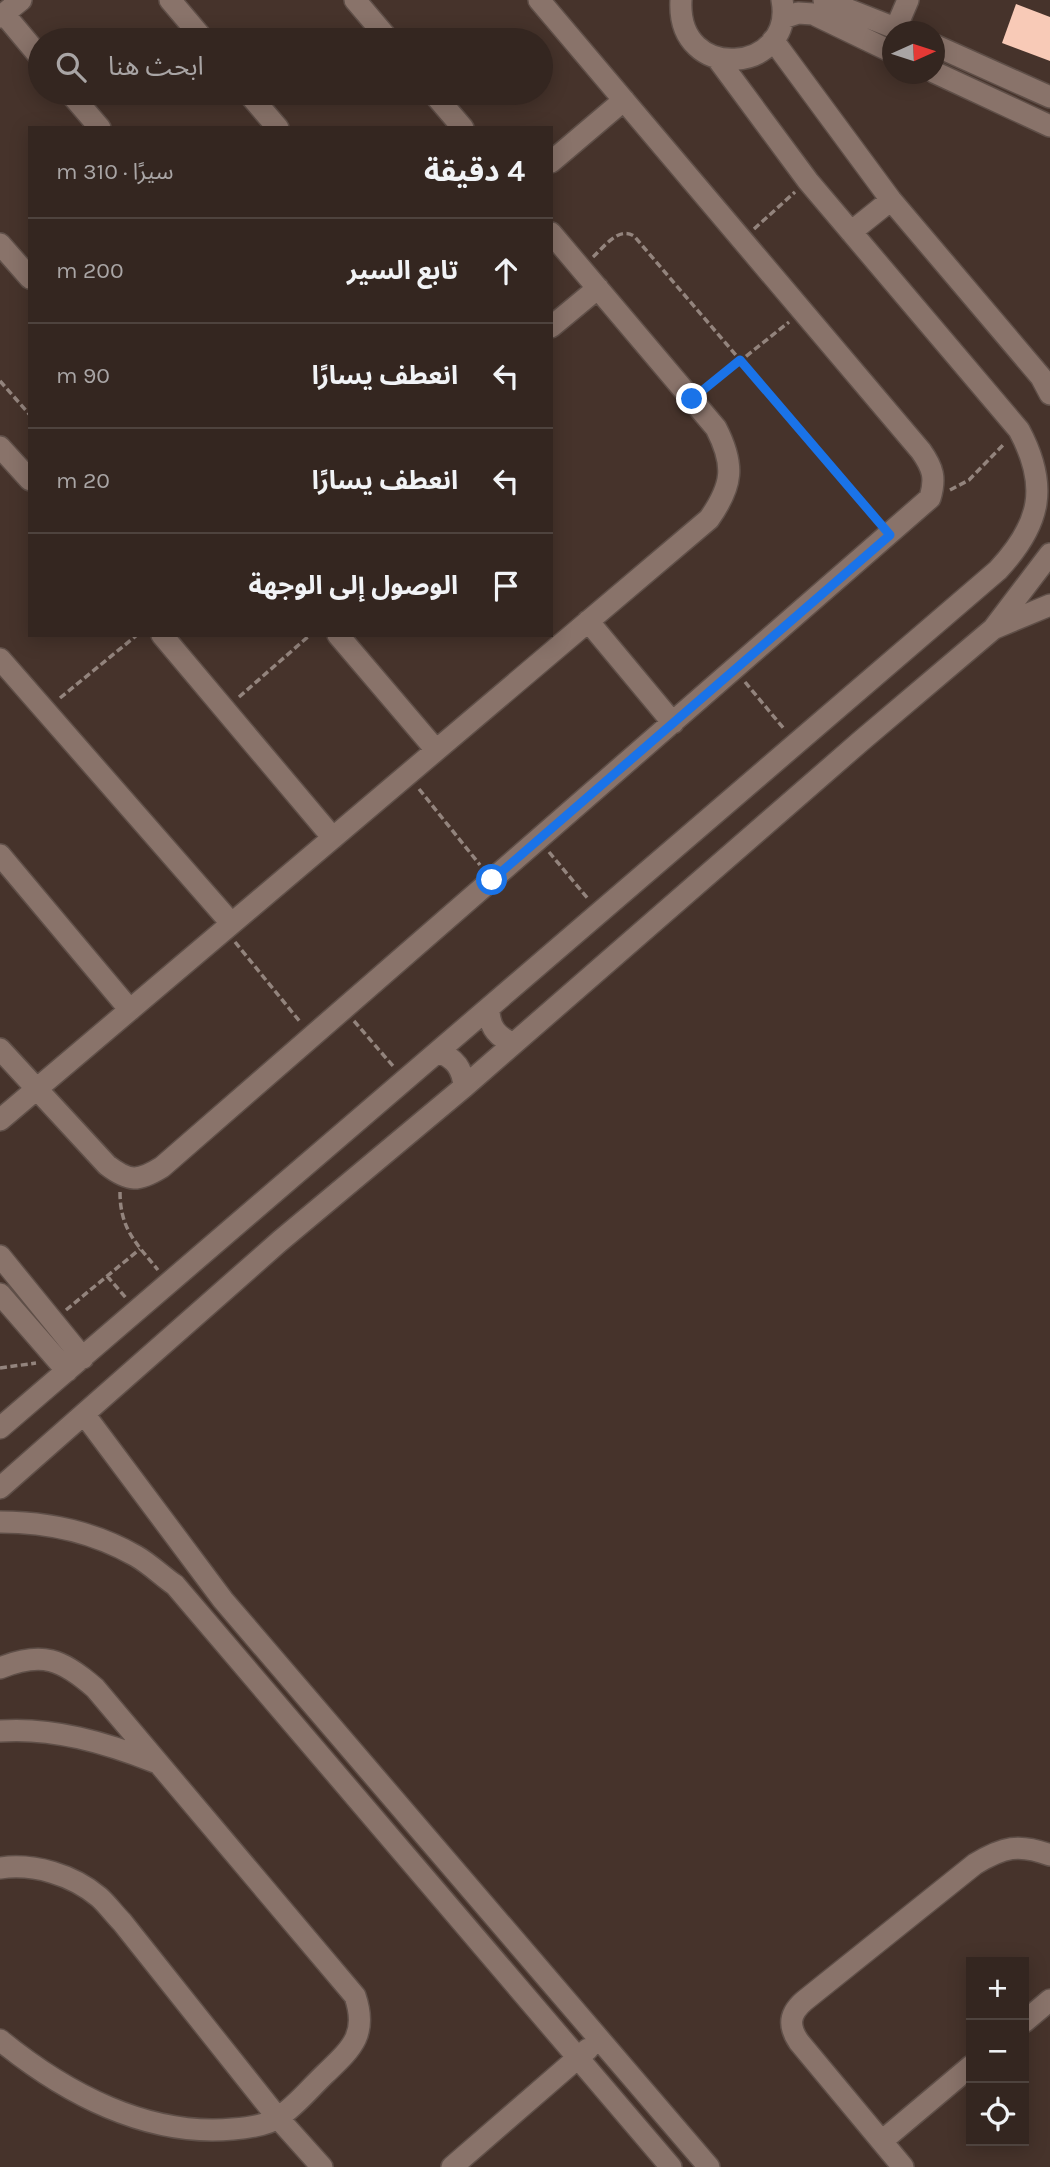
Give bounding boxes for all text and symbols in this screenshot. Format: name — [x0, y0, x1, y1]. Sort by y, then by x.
north arrow — [882, 21, 945, 84]
search box — [28, 28, 553, 105]
icon: search — [52, 48, 90, 86]
text: ابحث هنا — [108, 51, 204, 82]
text: 4 دقيقة — [424, 153, 525, 189]
text: سيرًا · 310 m — [56, 158, 174, 185]
icon: ahead — [487, 252, 525, 290]
text: تابع السير — [347, 255, 458, 286]
text: 200 m — [56, 257, 124, 284]
icon: left — [487, 357, 525, 395]
text: انعطف يسارًا — [312, 360, 458, 391]
text: 90 m — [56, 362, 110, 389]
route end — [676, 383, 707, 414]
icon: left — [487, 462, 525, 500]
text: انعطف يسارًا — [312, 465, 458, 496]
text: 20 m — [56, 467, 110, 494]
icon: arrive — [487, 567, 525, 605]
text: الوصول إلى الوجهة — [249, 570, 458, 601]
route start — [476, 864, 507, 895]
map controls — [966, 1957, 1029, 2146]
button: + — [966, 1957, 1029, 2020]
button: − — [966, 2020, 1029, 2083]
button: locate — [966, 2083, 1029, 2146]

